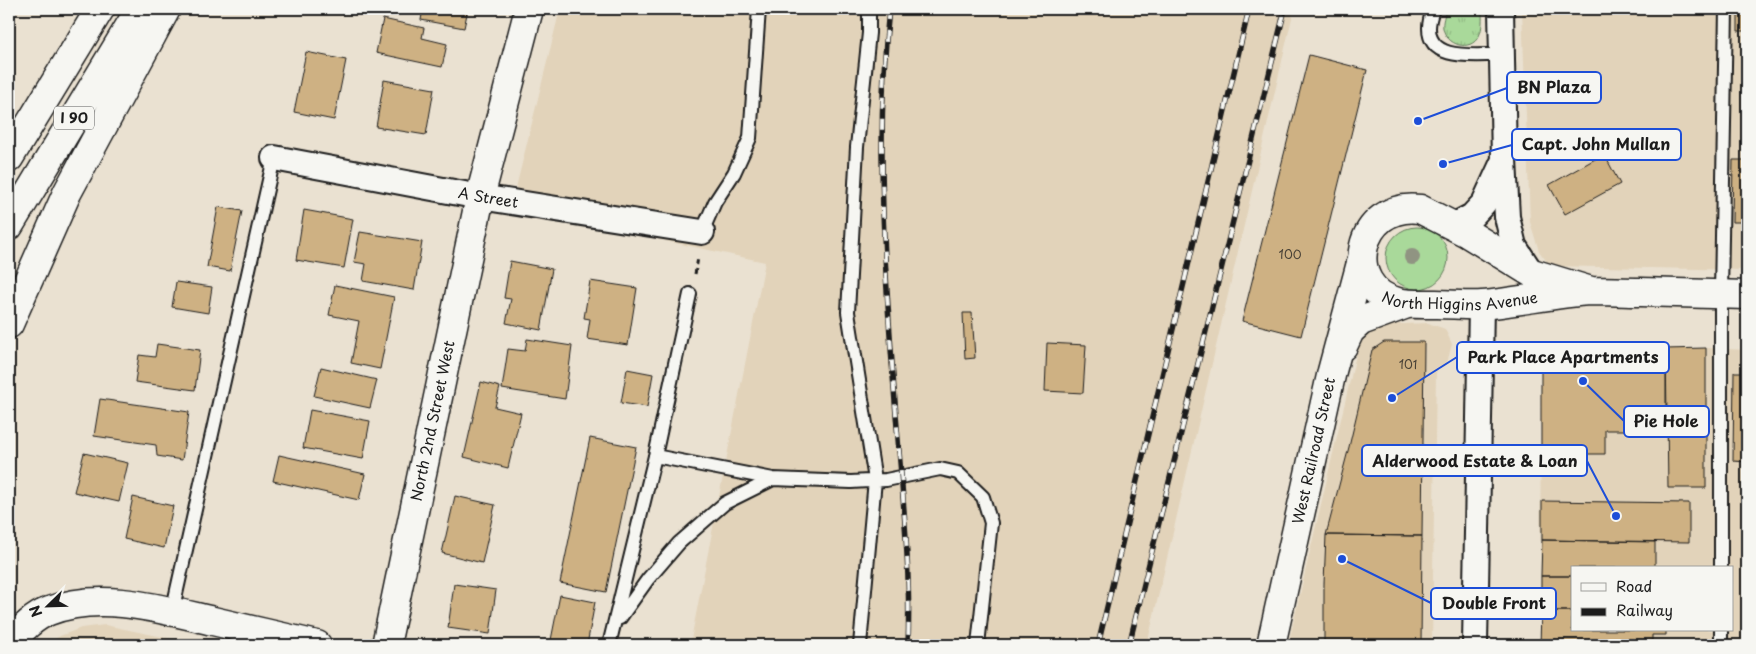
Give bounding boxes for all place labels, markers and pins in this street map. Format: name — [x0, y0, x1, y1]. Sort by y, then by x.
callout: BN Plaza — [1507, 72, 1601, 103]
callout: Capt. John Mullan — [1512, 129, 1681, 160]
callout: Park Place Apartments — [1457, 342, 1669, 373]
callout: Pie Hole — [1624, 406, 1709, 437]
callout: Alderwood Estate & Loan — [1362, 445, 1587, 476]
callout: Double Front — [1431, 588, 1556, 619]

